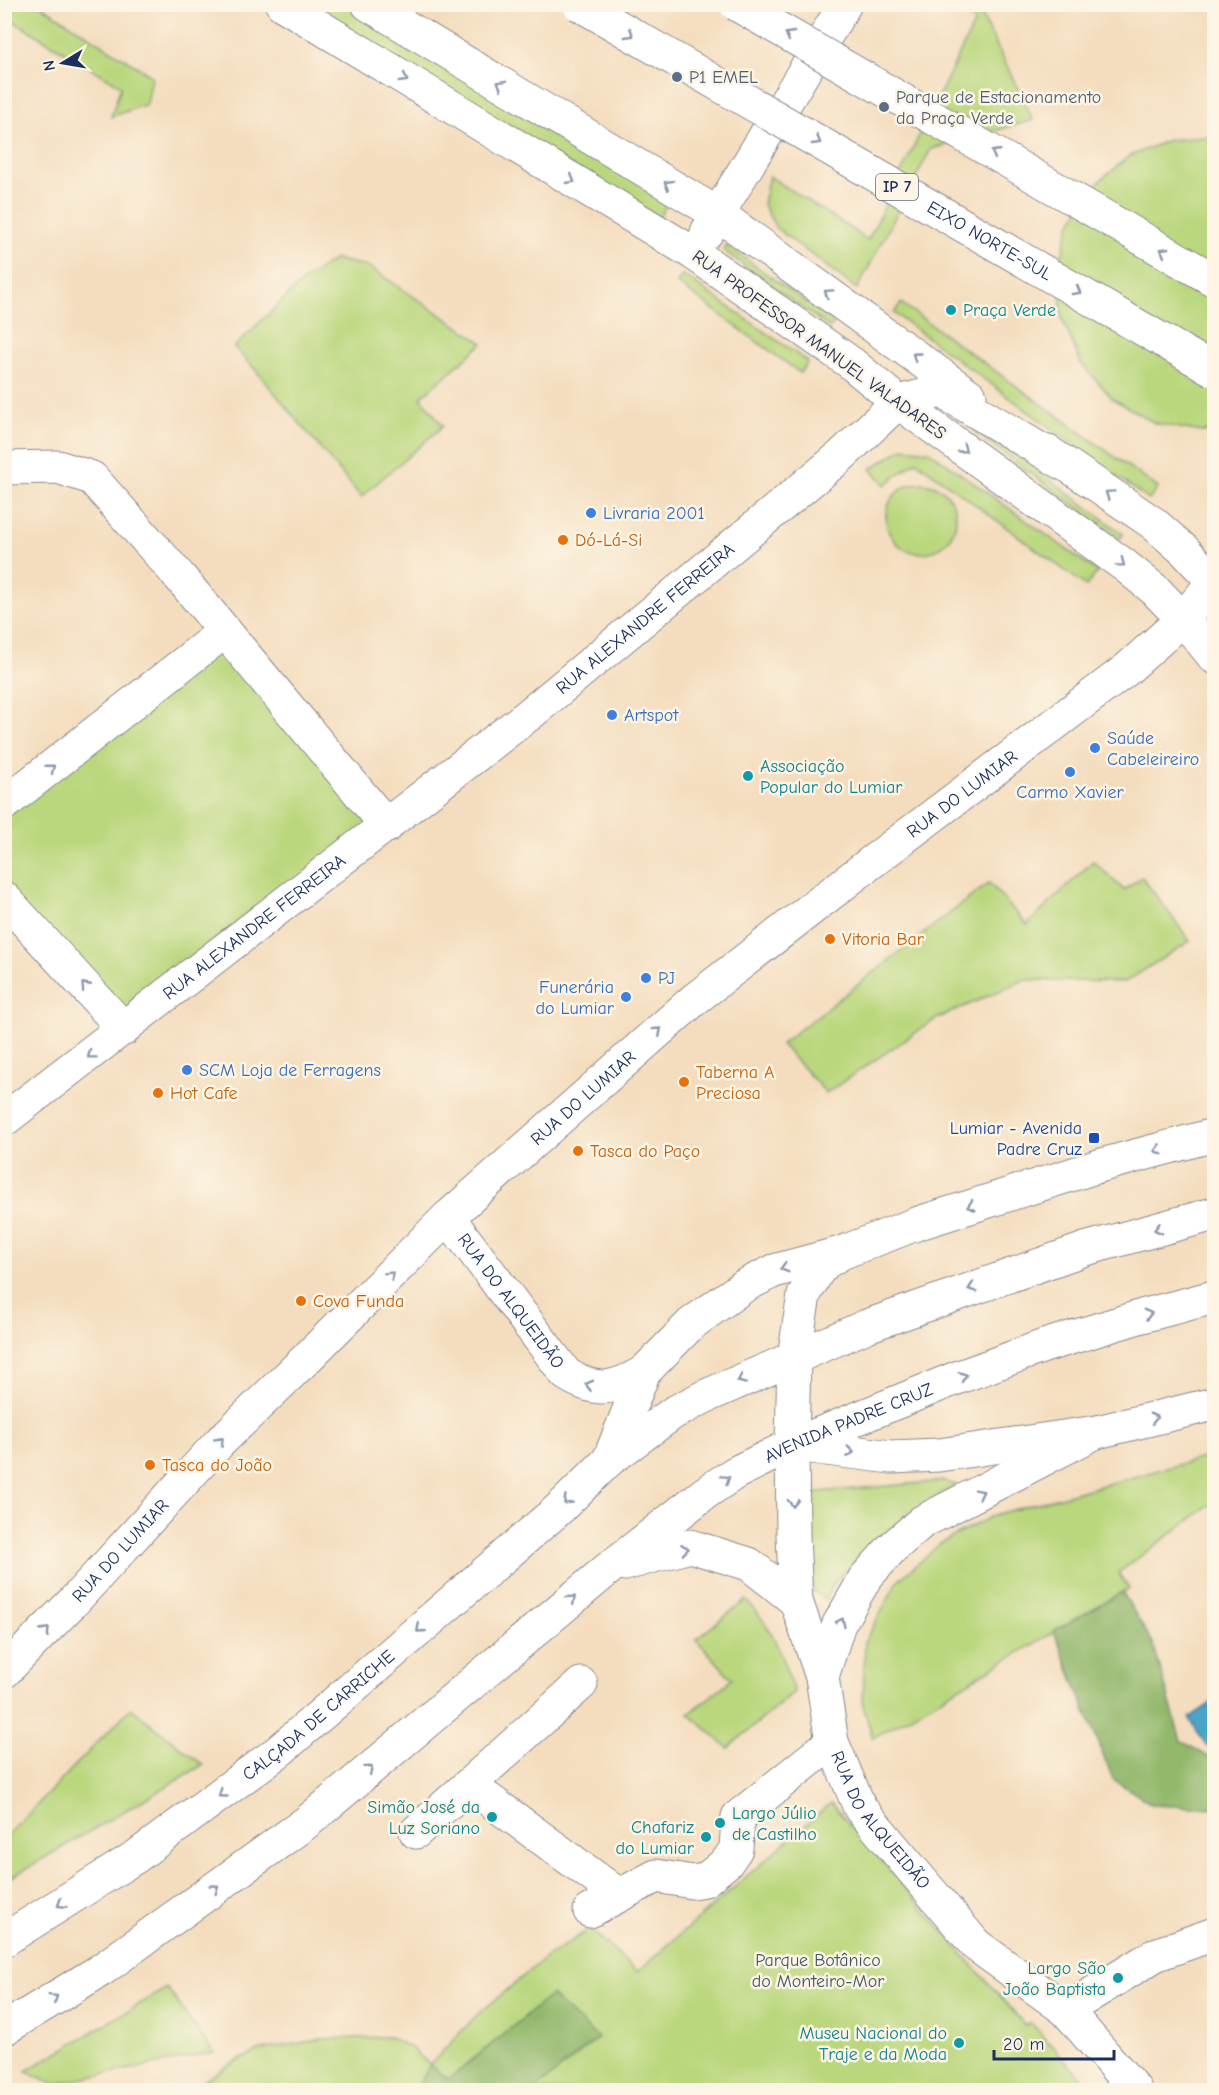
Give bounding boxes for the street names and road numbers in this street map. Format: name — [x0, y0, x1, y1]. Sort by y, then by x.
road number: IP 7 — [876, 174, 918, 200]
street label: EIXO NORTE-SUL — [923, 196, 1056, 285]
street label: RUA PROFESSOR MANUEL VALADARES — [688, 246, 950, 444]
street label: RUA ALEXANDRE FERREIRA — [552, 539, 738, 698]
street label: RUA DO LUMIAR — [903, 745, 1021, 842]
street label: RUA ALEXANDRE FERREIRA — [159, 850, 350, 1004]
street label: RUA DO LUMIAR — [526, 1046, 640, 1150]
street label: RUA DO ALQUEIDÃO — [454, 1229, 569, 1373]
street label: AVENIDA PADRE CRUZ — [761, 1378, 936, 1467]
street label: RUA DO LUMIAR — [68, 1495, 173, 1607]
street label: CALÇADA DE CARRICHE — [238, 1645, 399, 1785]
street label: RUA DO ALQUEIDÃO — [827, 1748, 934, 1893]

